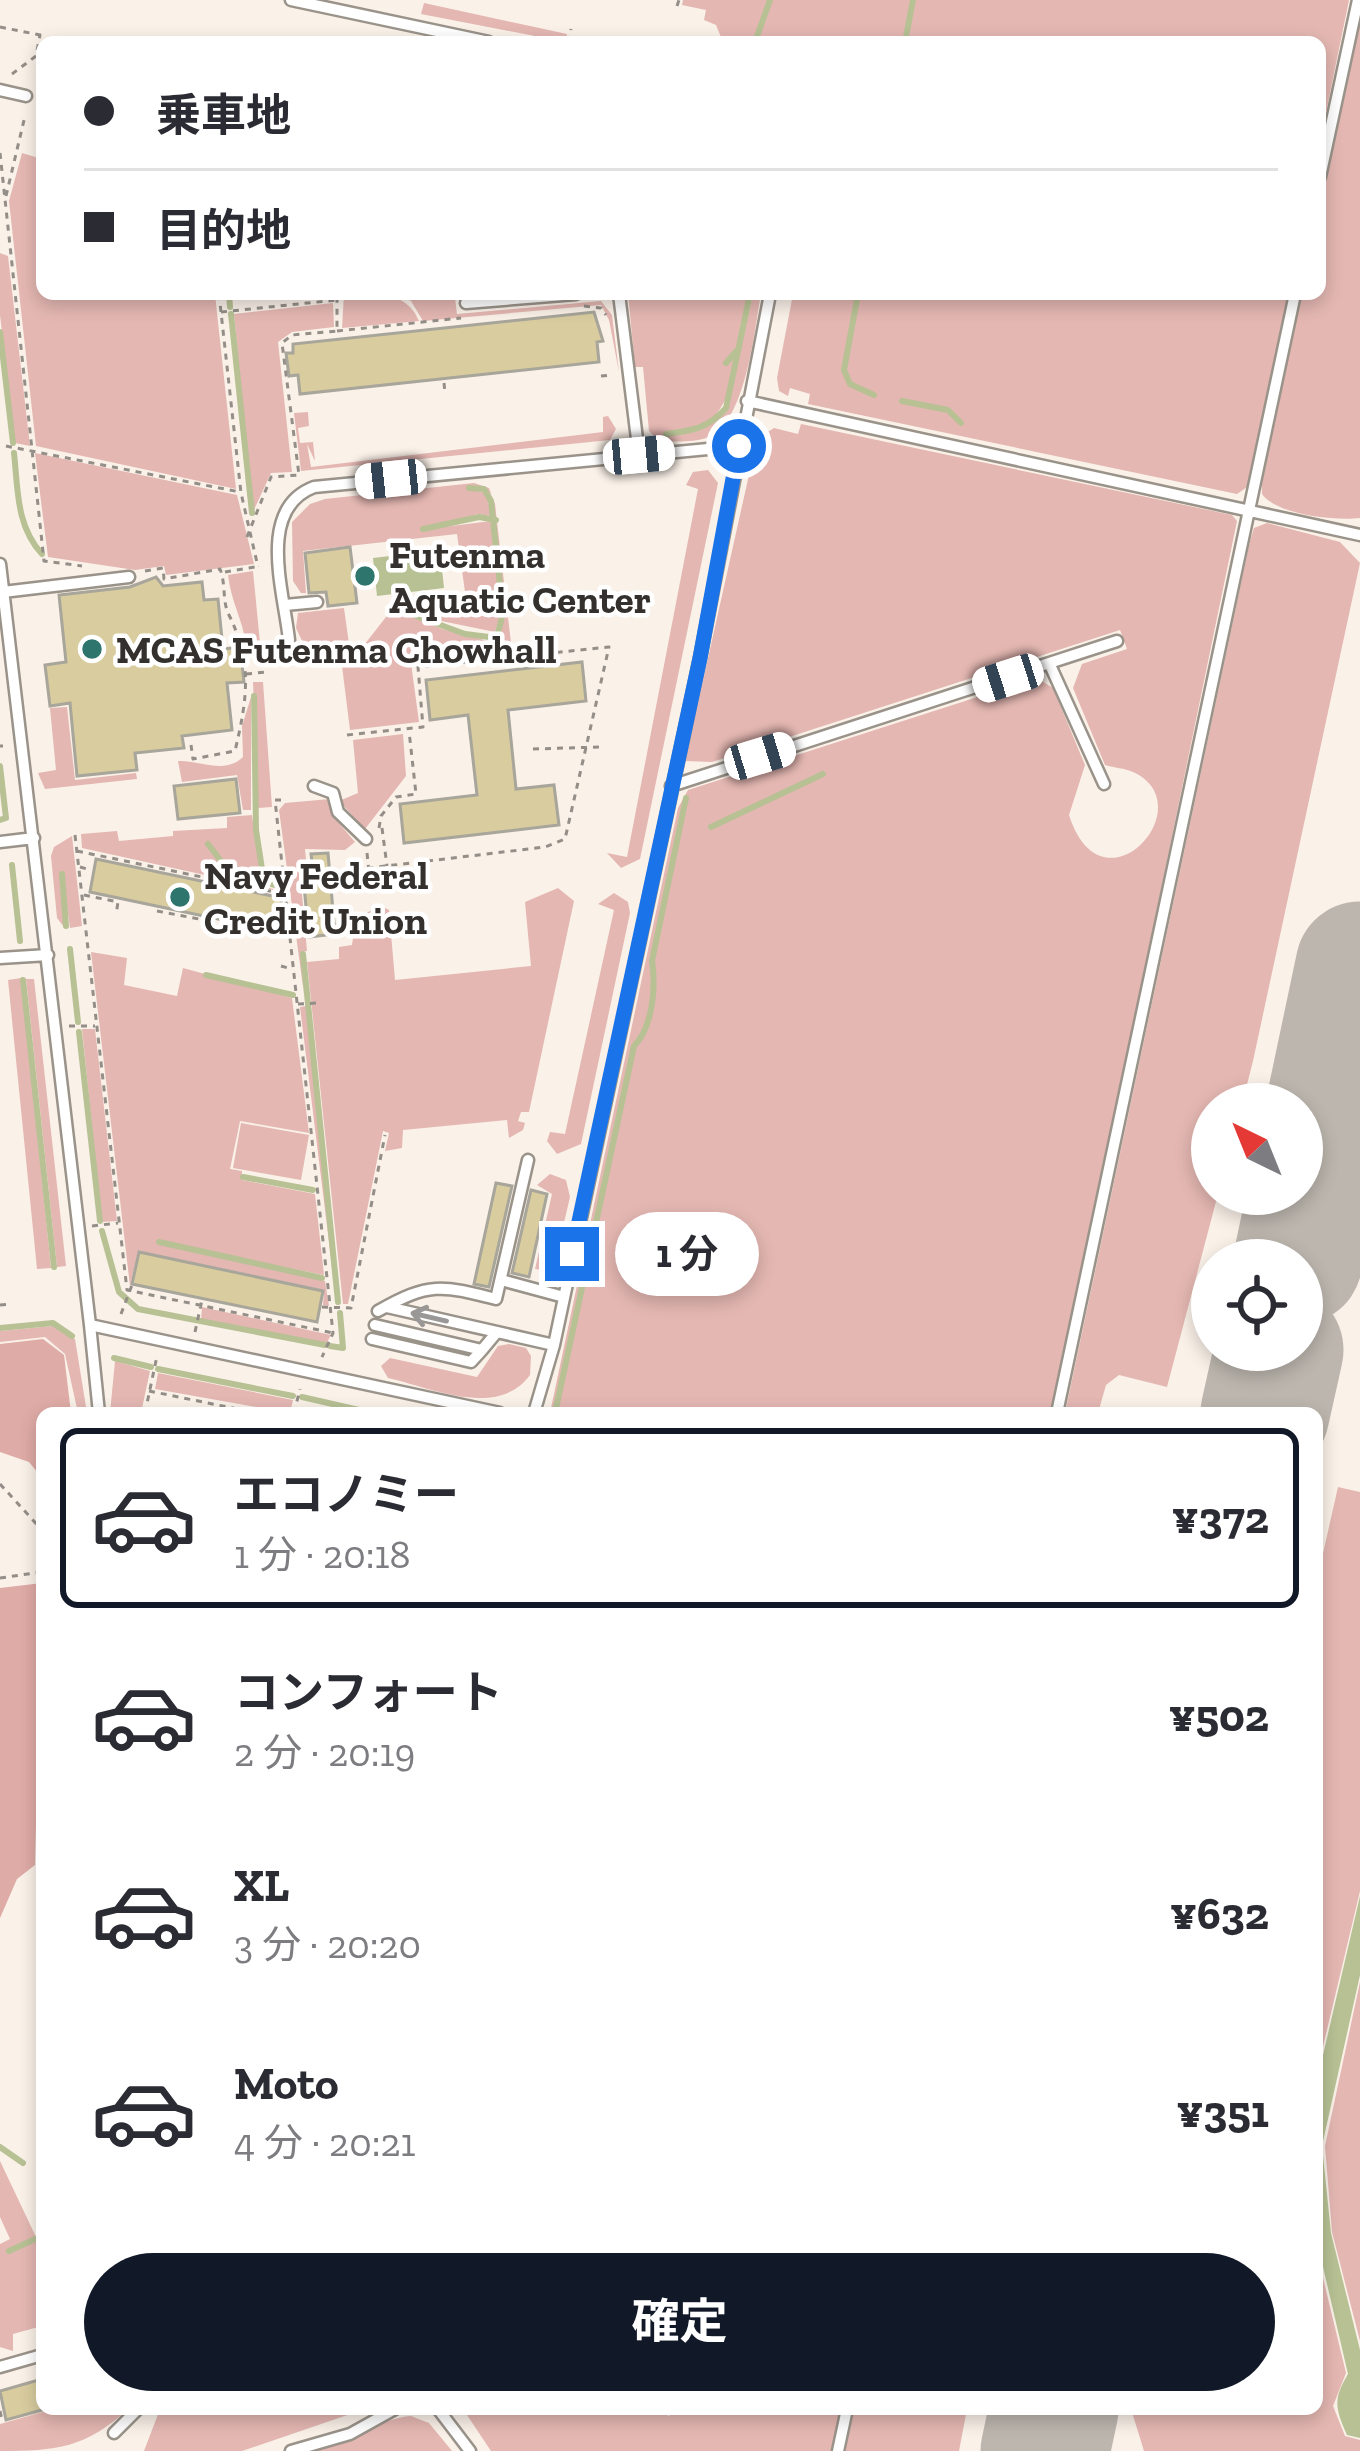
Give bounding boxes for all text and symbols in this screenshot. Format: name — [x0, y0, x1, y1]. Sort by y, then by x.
text: 乗車地 — [156, 89, 291, 143]
text: 目的地 — [156, 204, 291, 258]
route start — [712, 419, 766, 473]
car — [602, 434, 676, 476]
car — [353, 457, 429, 501]
place label: Futenma Aquatic Center — [389, 531, 651, 623]
marker: Futenma Aquatic Center — [352, 563, 378, 589]
place label: MCAS Futenma Chowhall — [116, 626, 557, 673]
marker: MCAS Futenma Chowhall — [79, 636, 105, 662]
car — [968, 650, 1048, 706]
car — [720, 728, 800, 784]
place label: Navy Federal Credit Union — [204, 852, 429, 944]
marker: Navy Federal Credit Union — [167, 884, 193, 910]
north arrow — [1191, 1083, 1323, 1215]
map controls — [1191, 1083, 1323, 1371]
callout: 1 分 — [614, 1212, 758, 1296]
route end — [545, 1227, 599, 1281]
text: 1 分 — [656, 1230, 718, 1277]
button: locate — [1191, 1239, 1323, 1371]
one-way arrow — [410, 1305, 448, 1327]
icon: car — [90, 1464, 198, 1572]
text: エコノミー — [234, 1468, 459, 1522]
text: ¥372 — [1172, 1491, 1269, 1545]
text: 1 分 · 20:18 — [234, 1531, 410, 1578]
icon: car — [90, 1662, 198, 1770]
text: コンフォート — [234, 1666, 503, 1720]
text: ¥502 — [1169, 1689, 1269, 1743]
text: 2 分 · 20:19 — [234, 1729, 415, 1776]
text: XL — [234, 1859, 289, 1913]
icon: car — [90, 1860, 198, 1968]
text: ¥632 — [1170, 1887, 1269, 1941]
text: 3 分 · 20:20 — [234, 1921, 421, 1968]
text: Moto — [234, 2057, 339, 2111]
icon: car — [90, 2058, 198, 2166]
text: ¥351 — [1177, 2085, 1269, 2139]
text: 4 分 · 20:21 — [234, 2119, 416, 2166]
button: 確定 — [84, 2253, 1275, 2391]

